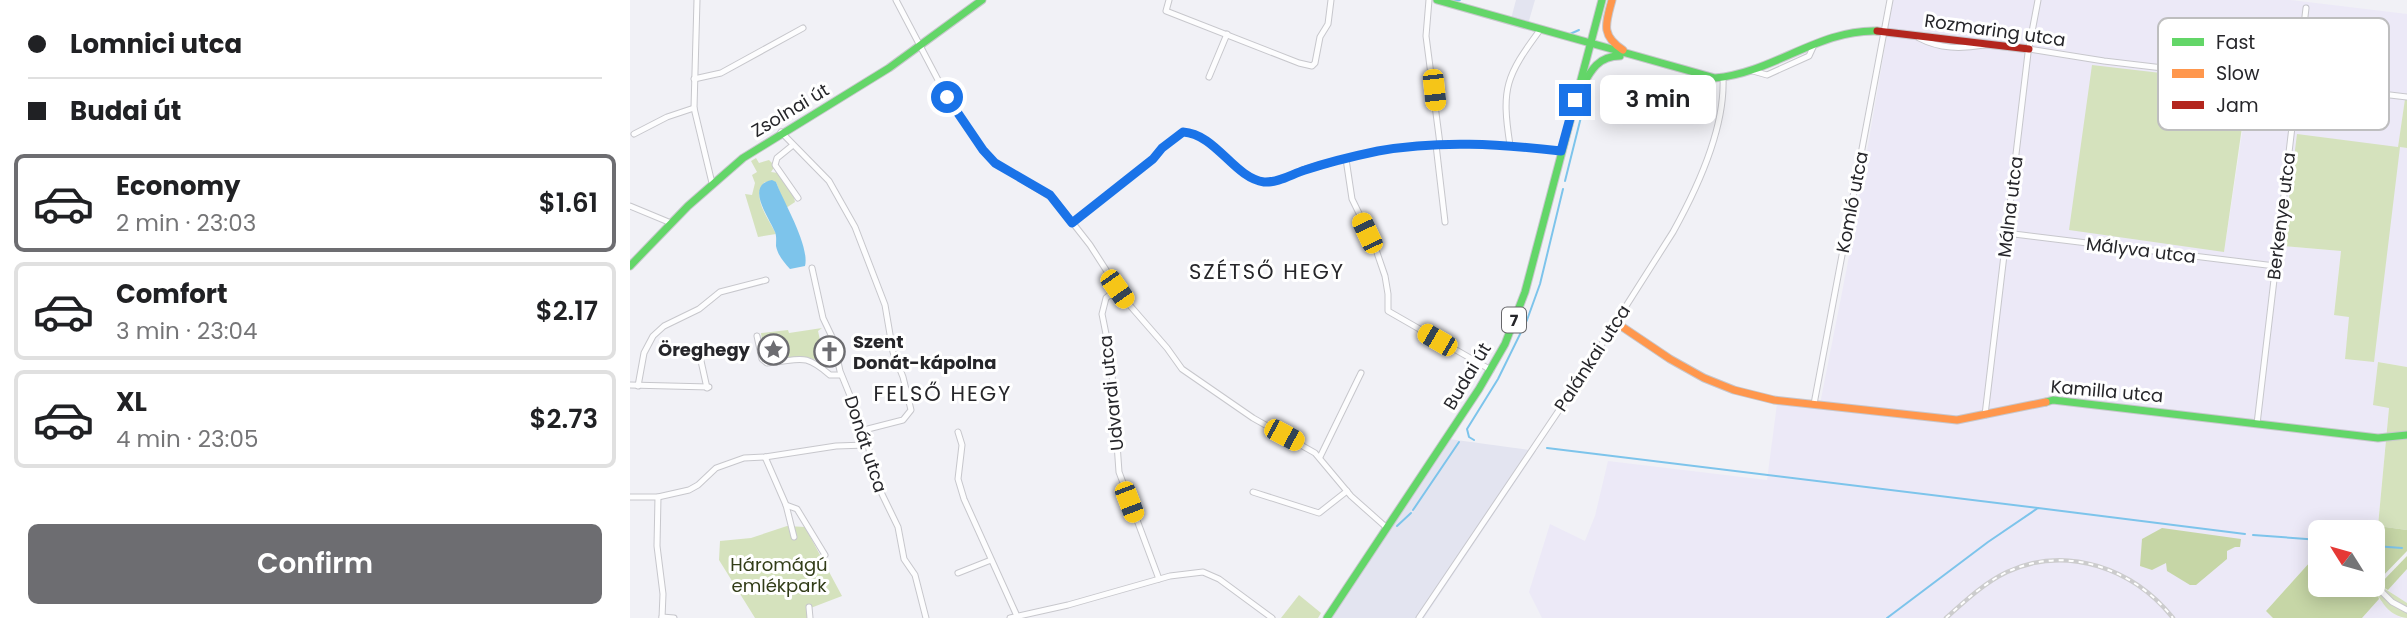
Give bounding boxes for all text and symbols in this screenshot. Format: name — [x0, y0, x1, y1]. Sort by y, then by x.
street label: Rozmaring utca — [1923, 8, 2067, 52]
legend — [2158, 18, 2389, 130]
text: Lomnici utca — [70, 26, 242, 62]
text: Fast — [2216, 29, 2255, 56]
text: Slow — [2216, 60, 2260, 87]
car — [1422, 68, 1447, 112]
callout: 3 min — [1600, 76, 1715, 124]
street label: Zsolnai út — [747, 77, 833, 143]
route start — [931, 81, 963, 113]
text: 3 min — [1626, 83, 1690, 115]
route end — [1559, 84, 1591, 116]
text: Jam — [2216, 92, 2258, 119]
text: Budai út — [70, 93, 181, 129]
street label: Komló utca — [1830, 149, 1874, 255]
street label: Berkenye utca — [2261, 151, 2301, 281]
street label: Málna utca — [1991, 155, 2029, 259]
text: Economy — [116, 168, 240, 204]
icon: car — [32, 172, 95, 235]
text: $1.61 — [539, 185, 598, 221]
text: 2 min · 23:03 — [116, 207, 256, 239]
car — [1349, 210, 1386, 256]
street label: Mályva utca — [2085, 231, 2197, 269]
district label: SZÉTSŐ HEGY — [1189, 257, 1345, 286]
car — [1097, 266, 1138, 312]
text: Comfort — [116, 276, 228, 312]
icon: car — [32, 280, 95, 343]
text: $2.17 — [536, 293, 598, 329]
street label: Palánkai utca — [1548, 300, 1636, 416]
road number: 7 — [1502, 308, 1526, 332]
text: 3 min · 23:04 — [116, 315, 258, 347]
car — [1414, 320, 1461, 360]
place label: Szent Donát-kápolna — [853, 329, 996, 375]
place icon: Öreghegy — [756, 332, 790, 366]
church icon: Szent Donát-kápolna — [813, 334, 847, 368]
street label: Udvardi utca — [1093, 334, 1129, 452]
place label: Öreghegy — [658, 337, 751, 362]
street label: Budai út — [1437, 338, 1497, 414]
street label: Kamilla utca — [2050, 374, 2164, 408]
district label: FELSŐ HEGY — [874, 379, 1012, 408]
text: XL — [116, 384, 147, 420]
icon: car — [32, 388, 95, 451]
street label: Donát utca — [839, 392, 893, 496]
text: $2.73 — [529, 401, 598, 437]
car — [1261, 416, 1308, 454]
text: 4 min · 23:05 — [116, 423, 258, 455]
car — [1112, 479, 1147, 525]
north arrow — [2308, 520, 2385, 597]
map controls — [2308, 520, 2385, 597]
button: Confirm — [28, 524, 602, 604]
park label: Háromágú emlékpark — [730, 552, 828, 598]

